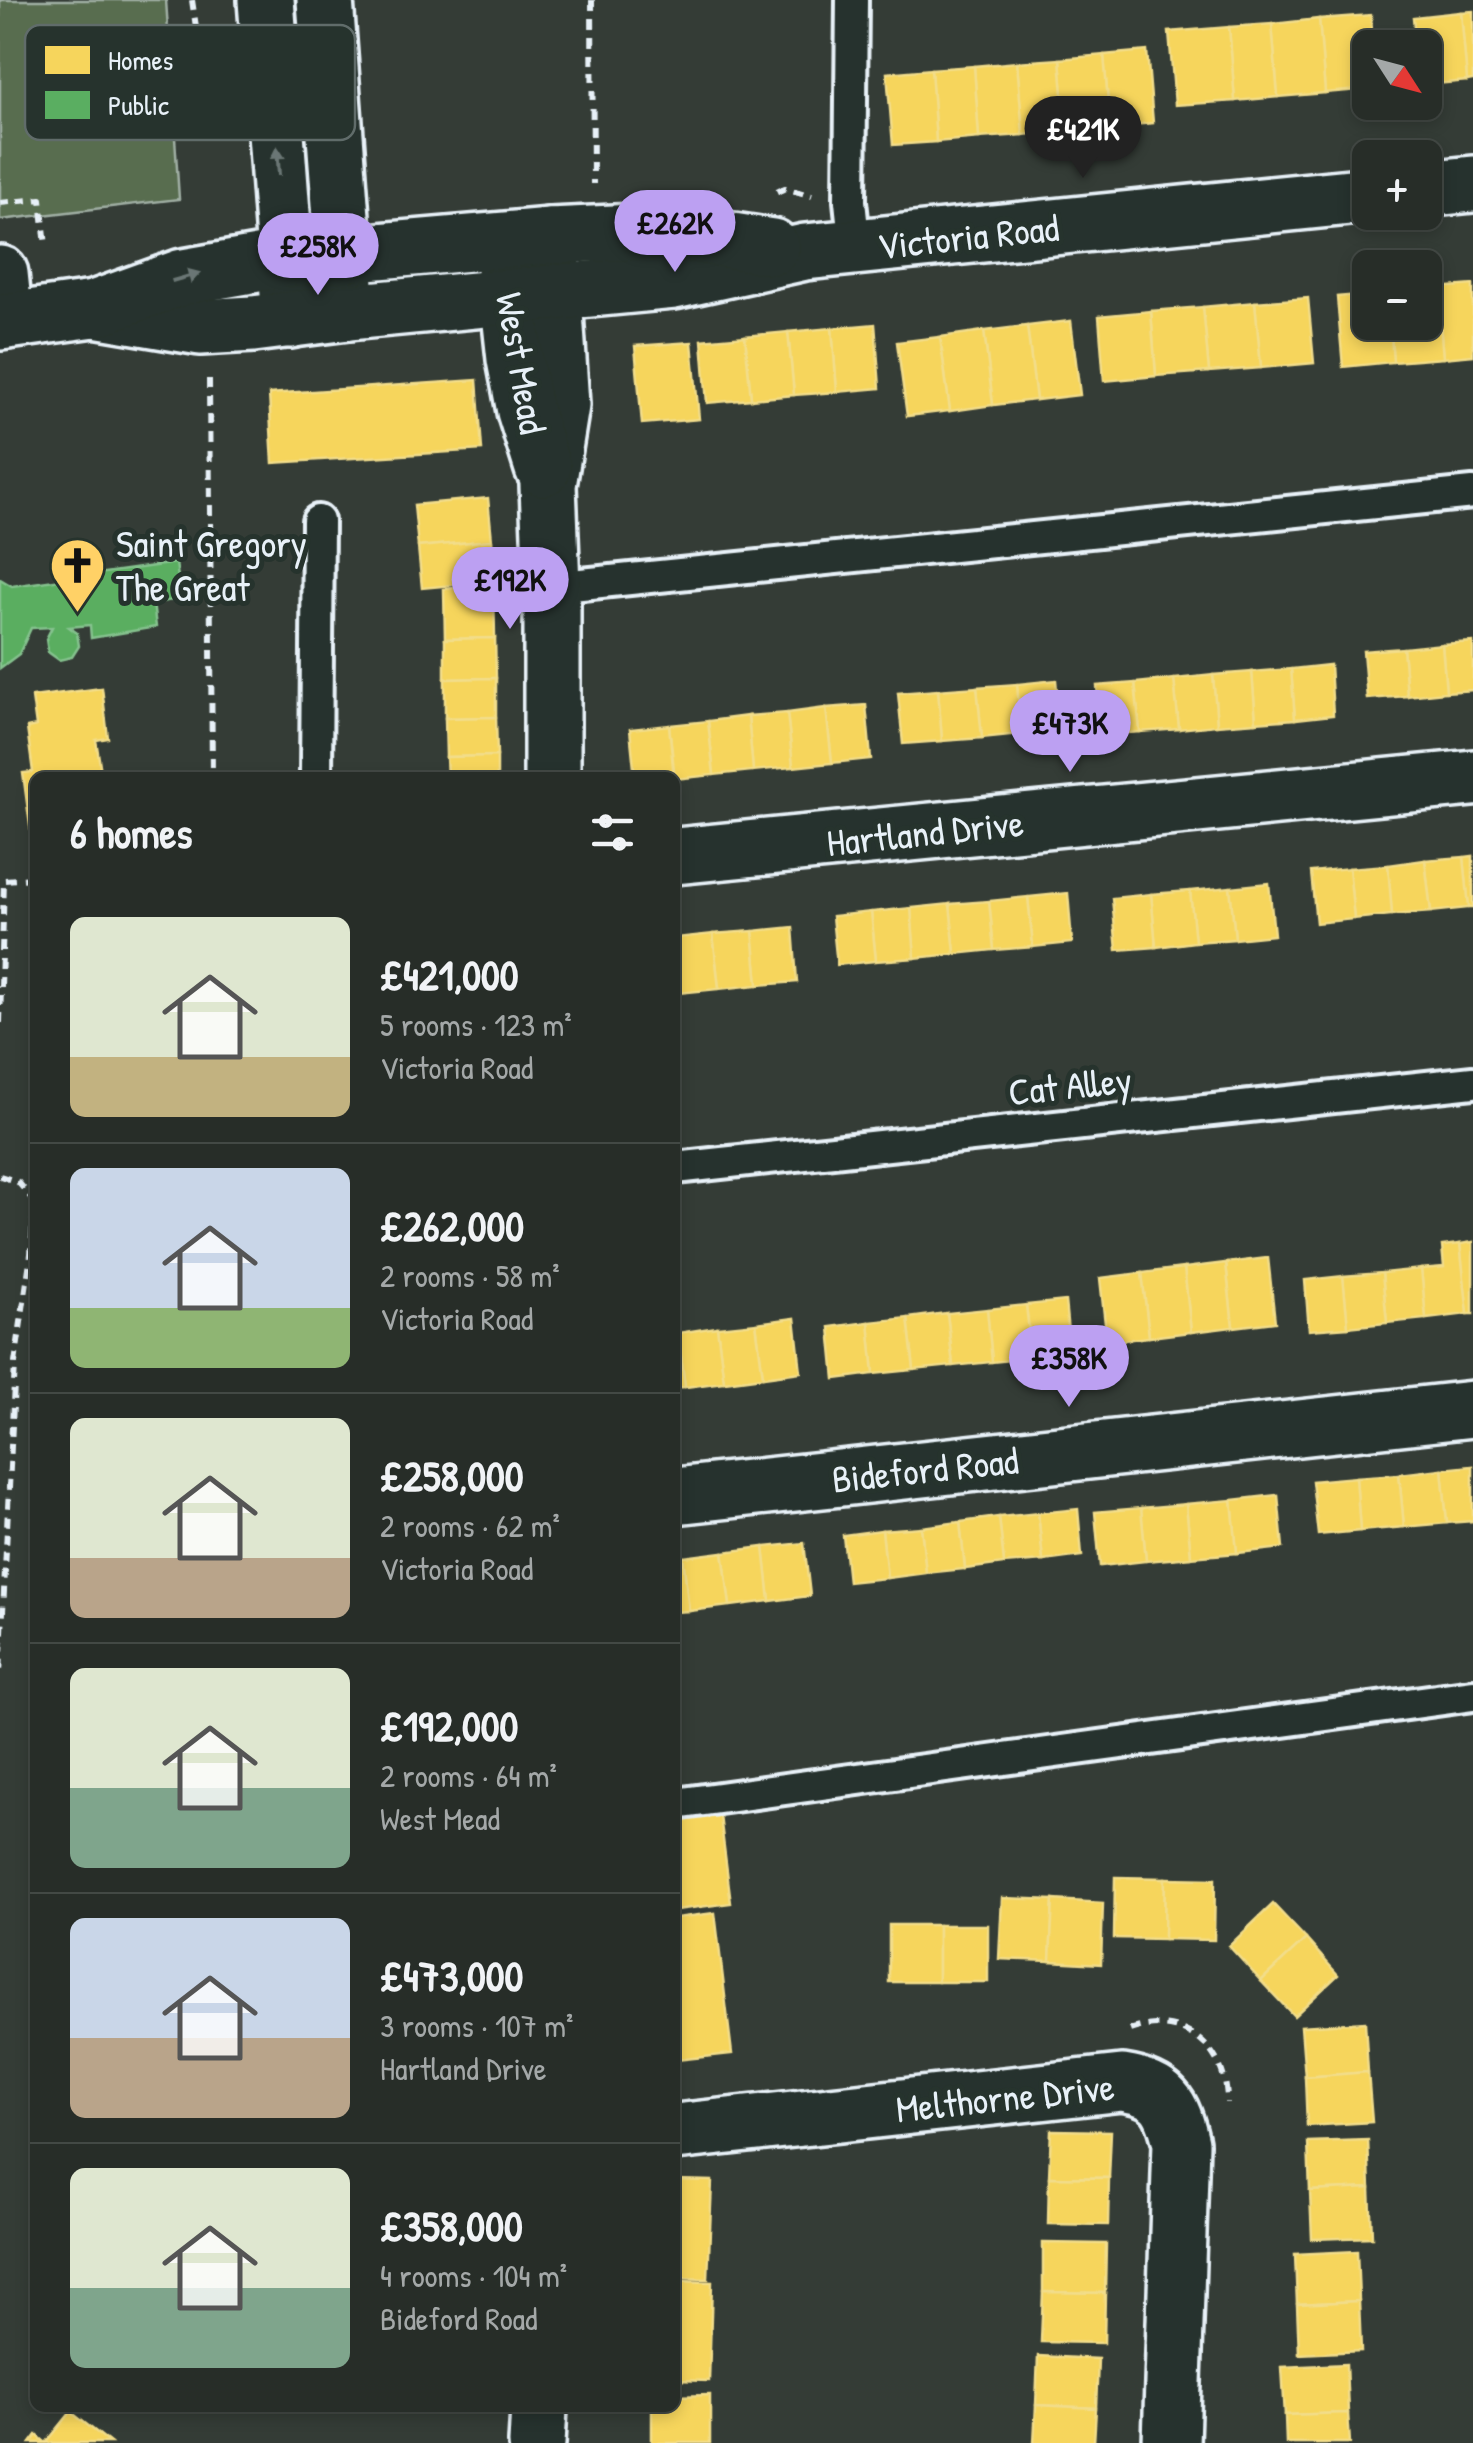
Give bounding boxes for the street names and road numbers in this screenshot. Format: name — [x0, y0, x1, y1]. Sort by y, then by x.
street label: Victoria Road — [875, 201, 1061, 271]
street label: West Mead — [484, 288, 560, 438]
street label: Hartland Drive — [824, 796, 1026, 868]
street label: Cat Alley — [1006, 1053, 1134, 1117]
street label: Bideford Road — [829, 1433, 1021, 1505]
street label: Melthorne Drive — [893, 2060, 1117, 2134]

